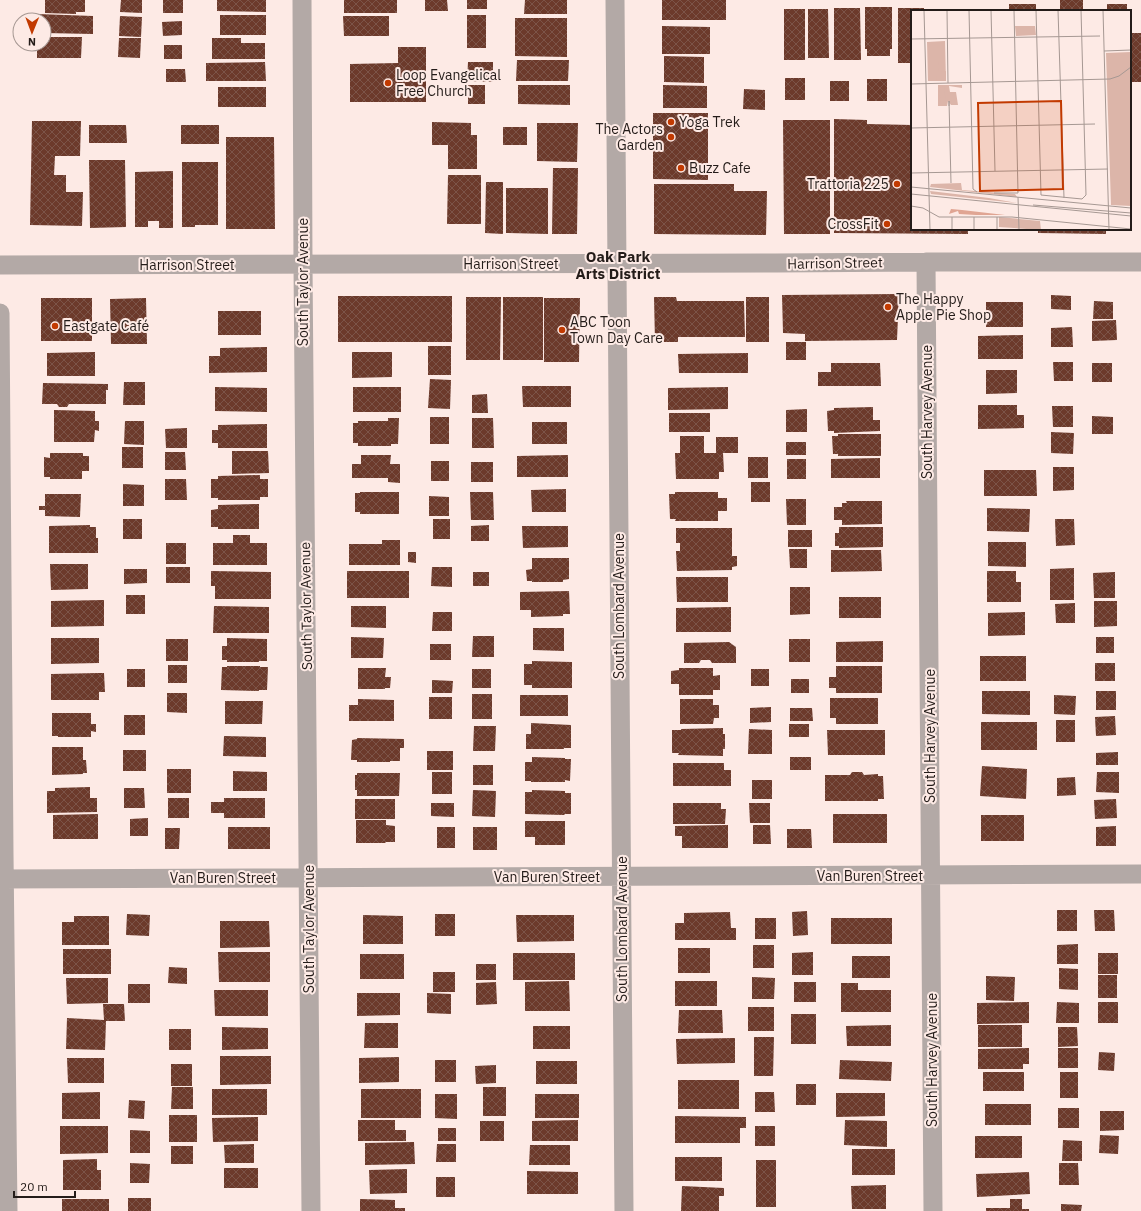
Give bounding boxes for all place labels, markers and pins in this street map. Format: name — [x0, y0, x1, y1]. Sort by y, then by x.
place label: Loop Evangelical Free Church — [396, 66, 501, 100]
marker: Loop Evangelical Free Church — [383, 78, 393, 88]
place label: Yoga Trek — [679, 113, 741, 131]
marker: Yoga Trek — [666, 117, 676, 127]
place label: The Actors Garden — [595, 120, 663, 154]
marker: The Actors Garden — [666, 132, 676, 142]
place label: Buzz Cafe — [689, 159, 751, 177]
marker: Buzz Cafe — [676, 163, 686, 173]
place label: Trattoria 225 — [807, 175, 889, 193]
marker: Trattoria 225 — [892, 179, 902, 189]
place label: CrossFit — [828, 215, 879, 233]
marker: CrossFit — [882, 219, 892, 229]
place label: The Happy Apple Pie Shop — [896, 290, 991, 324]
marker: The Happy Apple Pie Shop — [883, 302, 893, 312]
place label: ABC Toon Town Day Care — [570, 313, 663, 347]
place label: Eastgate Café — [63, 317, 149, 335]
marker: Eastgate Café — [50, 321, 60, 331]
marker: ABC Toon Town Day Care — [557, 325, 567, 335]

